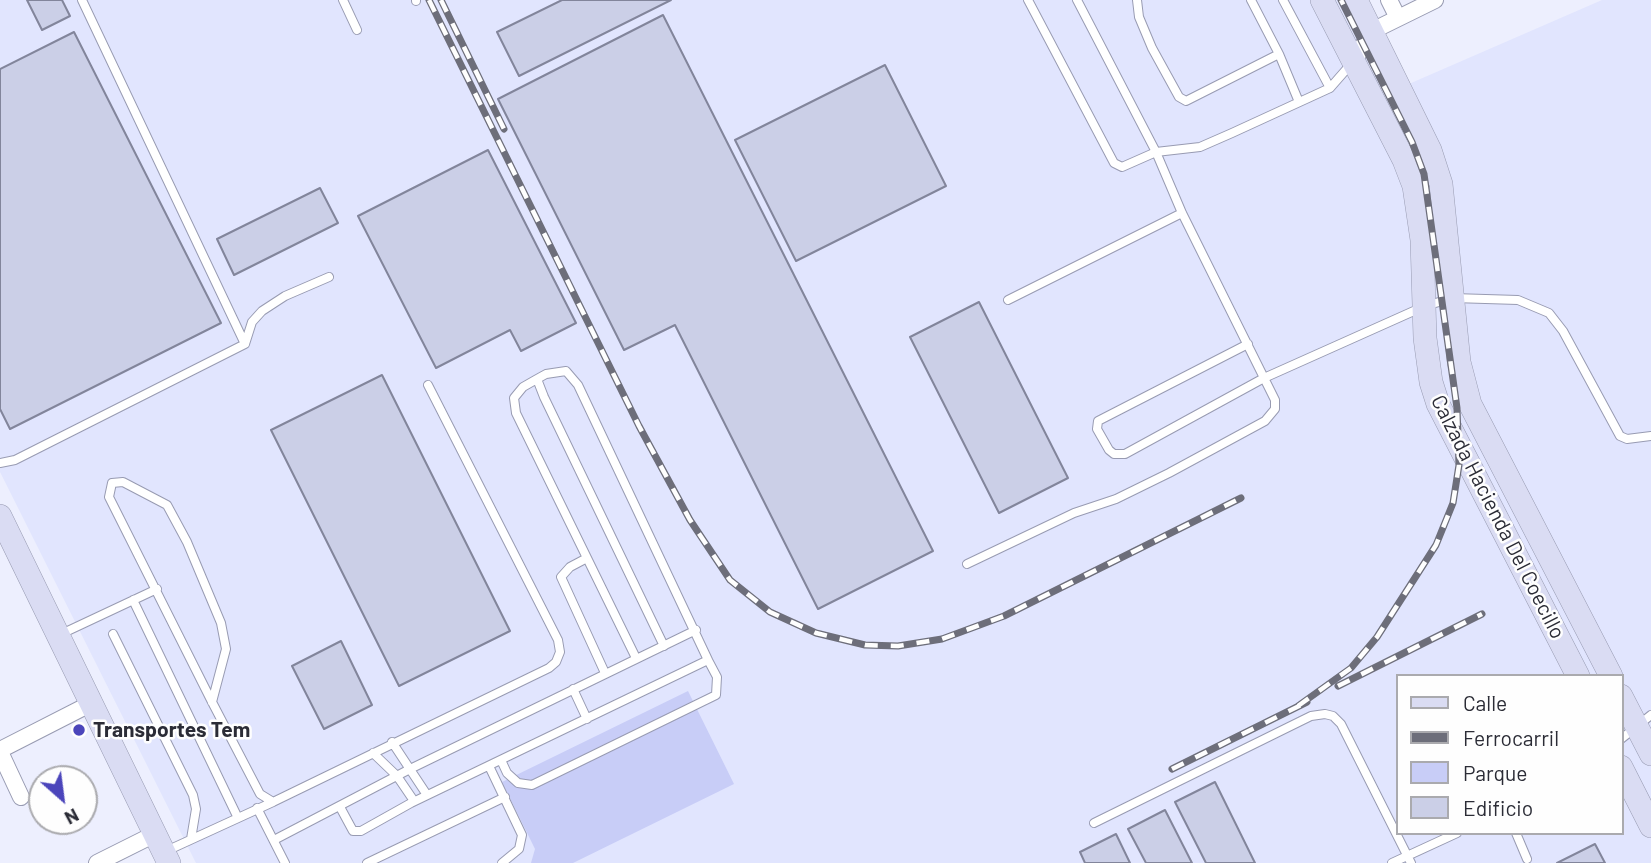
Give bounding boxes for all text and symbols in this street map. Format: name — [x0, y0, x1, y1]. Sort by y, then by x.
street label: Calzada Hacienda Del Coecillo — [1425, 391, 1571, 643]
legend — [1396, 674, 1623, 835]
text: Calle — [1463, 690, 1507, 715]
place label: Transportes Tem — [93, 717, 250, 743]
marker: Transportes Tem — [71, 722, 87, 738]
text: Ferrocarril — [1463, 725, 1559, 750]
text: Parque — [1463, 760, 1528, 785]
north arrow — [28, 765, 98, 835]
text: Edificio — [1463, 795, 1533, 820]
text: N — [61, 804, 83, 830]

